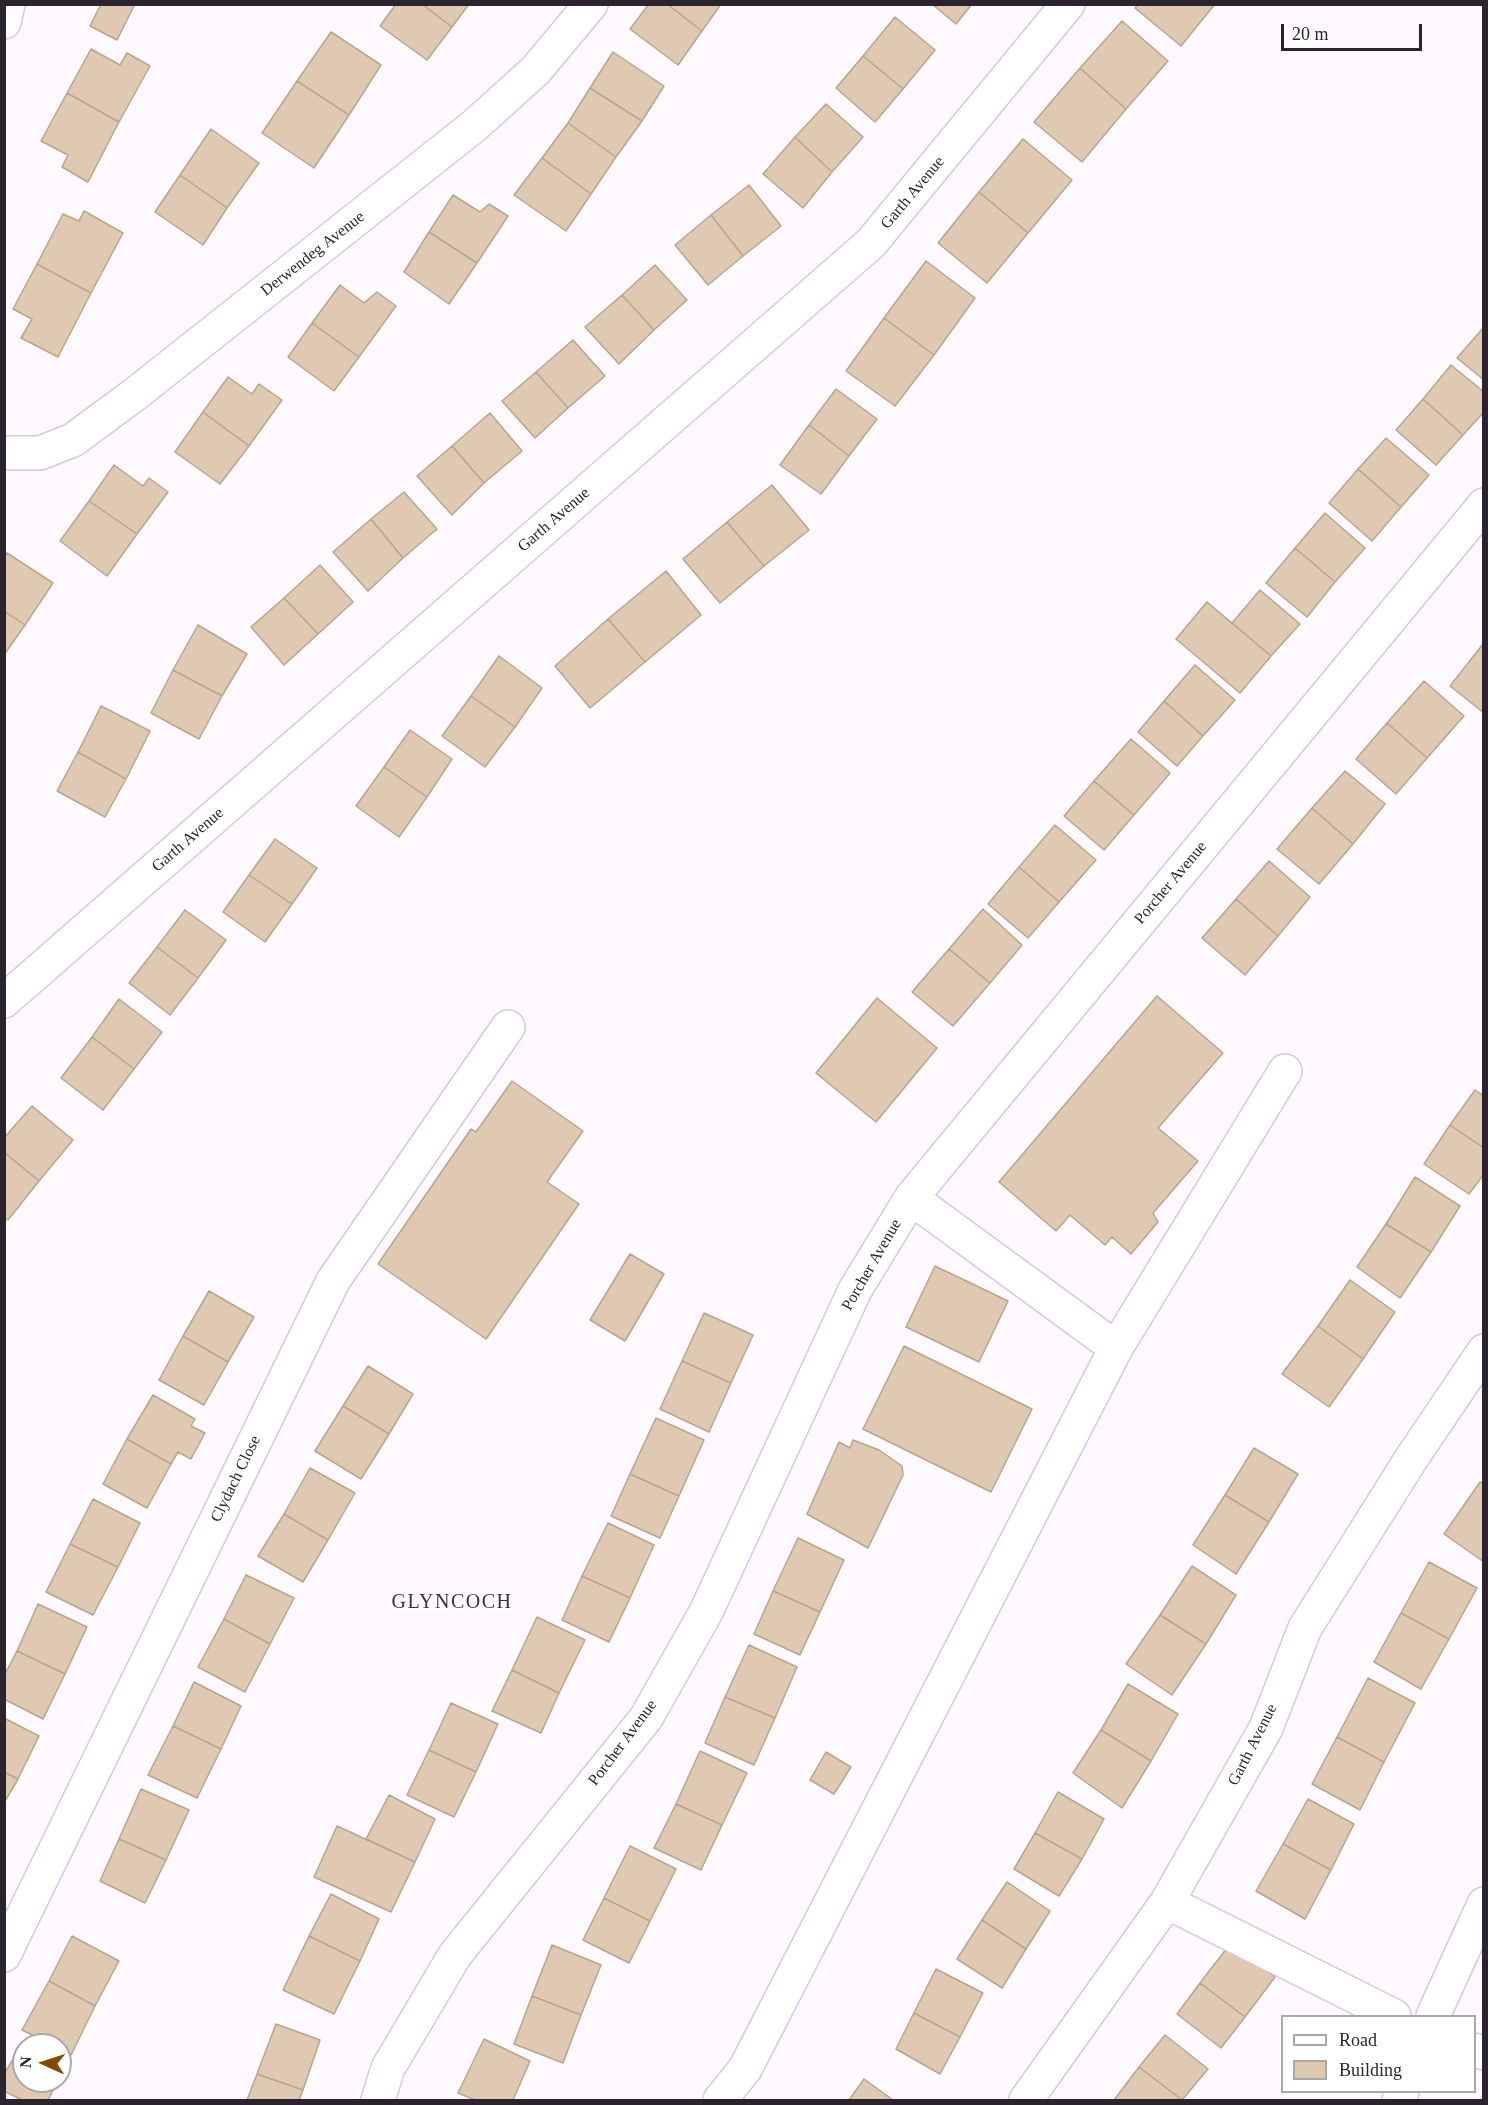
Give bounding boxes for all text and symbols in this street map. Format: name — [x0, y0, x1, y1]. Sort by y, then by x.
scale bar — [1284, 12, 1425, 50]
text: 20 m — [1292, 24, 1329, 44]
street label: Garth Avenue — [877, 153, 949, 233]
street label: Derwendeg Avenue — [257, 208, 369, 300]
street label: Garth Avenue — [514, 484, 594, 556]
street label: Garth Avenue — [148, 804, 228, 876]
street label: Porcher Avenue — [1131, 838, 1211, 928]
street label: Porcher Avenue — [838, 1216, 906, 1314]
street label: Clydach Close — [207, 1433, 265, 1525]
district label: GLYNCOCH — [391, 1591, 513, 1615]
street label: Porcher Avenue — [585, 1696, 661, 1790]
street label: Garth Avenue — [1224, 1701, 1282, 1789]
legend — [1281, 2015, 1476, 2093]
text: Road — [1339, 2030, 1377, 2050]
north arrow — [12, 2033, 72, 2093]
text: N — [17, 2056, 34, 2068]
text: Building — [1339, 2060, 1402, 2080]

